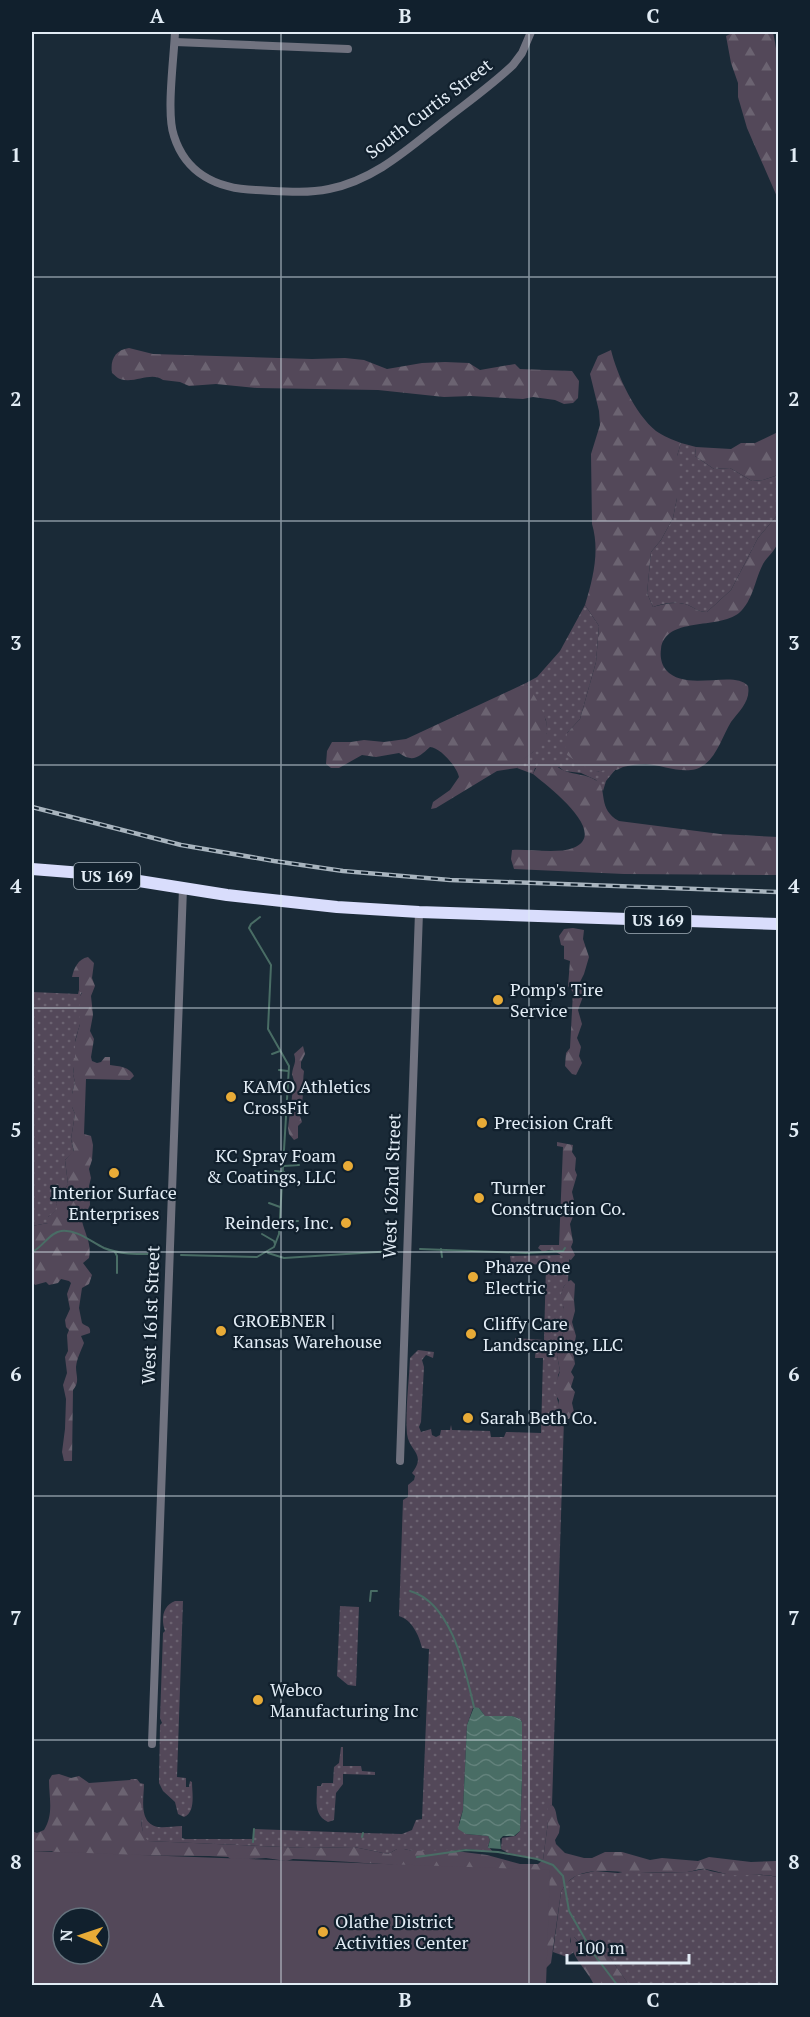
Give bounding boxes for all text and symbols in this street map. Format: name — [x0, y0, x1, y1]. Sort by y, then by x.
text: A — [150, 2, 165, 29]
text: B — [399, 2, 412, 29]
text: C — [646, 2, 660, 29]
street label: South Curtis Street — [360, 52, 497, 164]
text: 1 — [10, 141, 22, 168]
text: 1 — [788, 141, 800, 168]
text: 2 — [10, 385, 22, 412]
text: 2 — [788, 385, 800, 412]
text: 3 — [10, 629, 22, 656]
text: 3 — [788, 629, 800, 656]
road number: US 169 — [74, 863, 140, 889]
text: 4 — [10, 872, 22, 899]
text: 4 — [788, 872, 800, 899]
road number: US 169 — [625, 907, 691, 933]
place label: Pomp's Tire Service — [510, 977, 603, 1022]
marker: Pomp's Tire Service — [491, 993, 505, 1007]
place label: KAMO Athletics CrossFit — [243, 1074, 371, 1119]
marker: KAMO Athletics CrossFit — [224, 1090, 238, 1104]
place label: Precision Craft — [494, 1110, 613, 1134]
street label: West 162nd Street — [376, 1113, 406, 1259]
text: 5 — [10, 1116, 22, 1143]
marker: Precision Craft — [475, 1116, 489, 1130]
text: 5 — [788, 1116, 800, 1143]
place label: KC Spray Foam & Coatings, LLC — [206, 1143, 336, 1188]
marker: KC Spray Foam & Coatings, LLC — [341, 1159, 355, 1173]
marker: Interior Surface Enterprises — [107, 1166, 121, 1180]
place label: Turner Construction Co. — [491, 1175, 626, 1220]
place label: Interior Surface Enterprises — [51, 1180, 177, 1225]
marker: Turner Construction Co. — [472, 1191, 486, 1205]
place label: Reinders, Inc. — [225, 1210, 334, 1234]
marker: Reinders, Inc. — [339, 1216, 353, 1230]
street label: West 161st Street — [136, 1245, 164, 1385]
place label: Phaze One Electric — [485, 1254, 570, 1299]
marker: Phaze One Electric — [466, 1270, 480, 1284]
place label: GROEBNER | Kansas Warehouse — [233, 1308, 382, 1353]
place label: Cliffy Care Landscaping, LLC — [483, 1311, 623, 1356]
marker: GROEBNER | Kansas Warehouse — [214, 1324, 228, 1338]
marker: Cliffy Care Landscaping, LLC — [464, 1327, 478, 1341]
text: 6 — [10, 1360, 22, 1387]
text: 6 — [788, 1360, 800, 1387]
place label: Sarah Beth Co. — [480, 1405, 598, 1429]
marker: Sarah Beth Co. — [461, 1411, 475, 1425]
text: 7 — [10, 1604, 22, 1631]
text: 7 — [788, 1604, 800, 1631]
place label: Webco Manufacturing Inc — [270, 1677, 419, 1722]
marker: Webco Manufacturing Inc — [251, 1693, 265, 1707]
text: 8 — [10, 1848, 22, 1875]
text: 8 — [788, 1848, 800, 1875]
north arrow — [51, 1906, 111, 1966]
place label: Olathe District Activities Center — [335, 1909, 469, 1954]
marker: Olathe District Activities Center — [316, 1925, 330, 1939]
scale bar — [567, 1927, 688, 1965]
text: N — [55, 1929, 77, 1942]
text: 100 m — [576, 1935, 625, 1959]
text: A — [150, 1986, 165, 2013]
text: B — [399, 1986, 412, 2013]
text: C — [646, 1986, 660, 2013]

